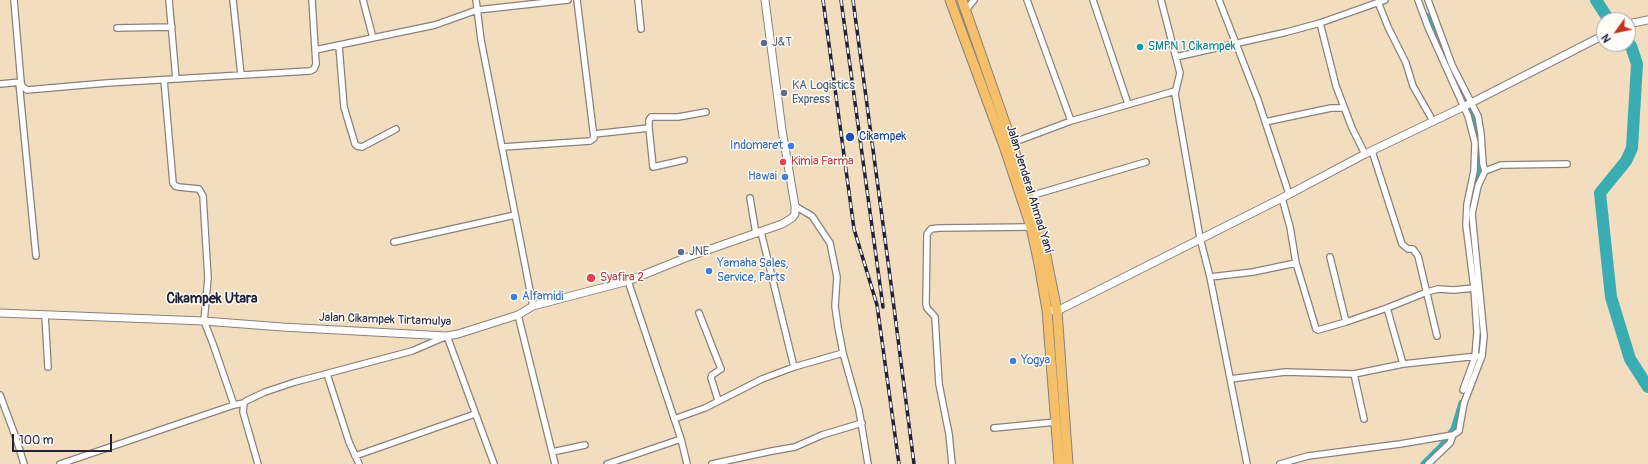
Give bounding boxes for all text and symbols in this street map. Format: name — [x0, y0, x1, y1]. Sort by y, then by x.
north arrow — [1596, 12, 1636, 52]
text: N — [1599, 32, 1614, 45]
place label: J&T — [772, 36, 792, 50]
marker: J&T — [759, 38, 769, 48]
place label: SMPN 1 Cikampek — [1148, 40, 1236, 54]
marker: SMPN 1 Cikampek — [1135, 42, 1145, 52]
place label: KA Logistics Express — [792, 79, 855, 107]
marker: KA Logistics Express — [779, 88, 789, 98]
street label: Jalan Jenderal Ahmad Yani — [1003, 123, 1055, 255]
place label: Cikampek — [859, 130, 906, 144]
marker: Cikampek — [844, 131, 856, 143]
place label: Indomaret — [730, 139, 783, 153]
marker: Indomaret — [786, 141, 796, 151]
place label: Kimia Farma — [791, 155, 854, 169]
marker: Kimia Farma — [778, 157, 788, 167]
place label: Hawai — [748, 170, 777, 184]
marker: Hawai — [780, 172, 790, 182]
place label: JNE — [689, 245, 709, 259]
marker: JNE — [676, 247, 686, 257]
place label: Yamaha Sales, Service, Parts — [717, 257, 788, 285]
marker: Yamaha Sales, Service, Parts — [704, 266, 714, 276]
place label: Syafira 2 — [600, 271, 644, 285]
marker: Syafira 2 — [585, 272, 597, 284]
place label: Alfamidi — [522, 290, 563, 304]
district label: Cikampek Utara — [166, 291, 258, 307]
marker: Alfamidi — [509, 292, 519, 302]
street label: Jalan Cikampek Tirtamulya — [319, 310, 451, 330]
place label: Yogya — [1021, 354, 1050, 368]
marker: Yogya — [1008, 356, 1018, 366]
scale bar — [14, 426, 114, 452]
text: 100 m — [19, 433, 53, 448]

